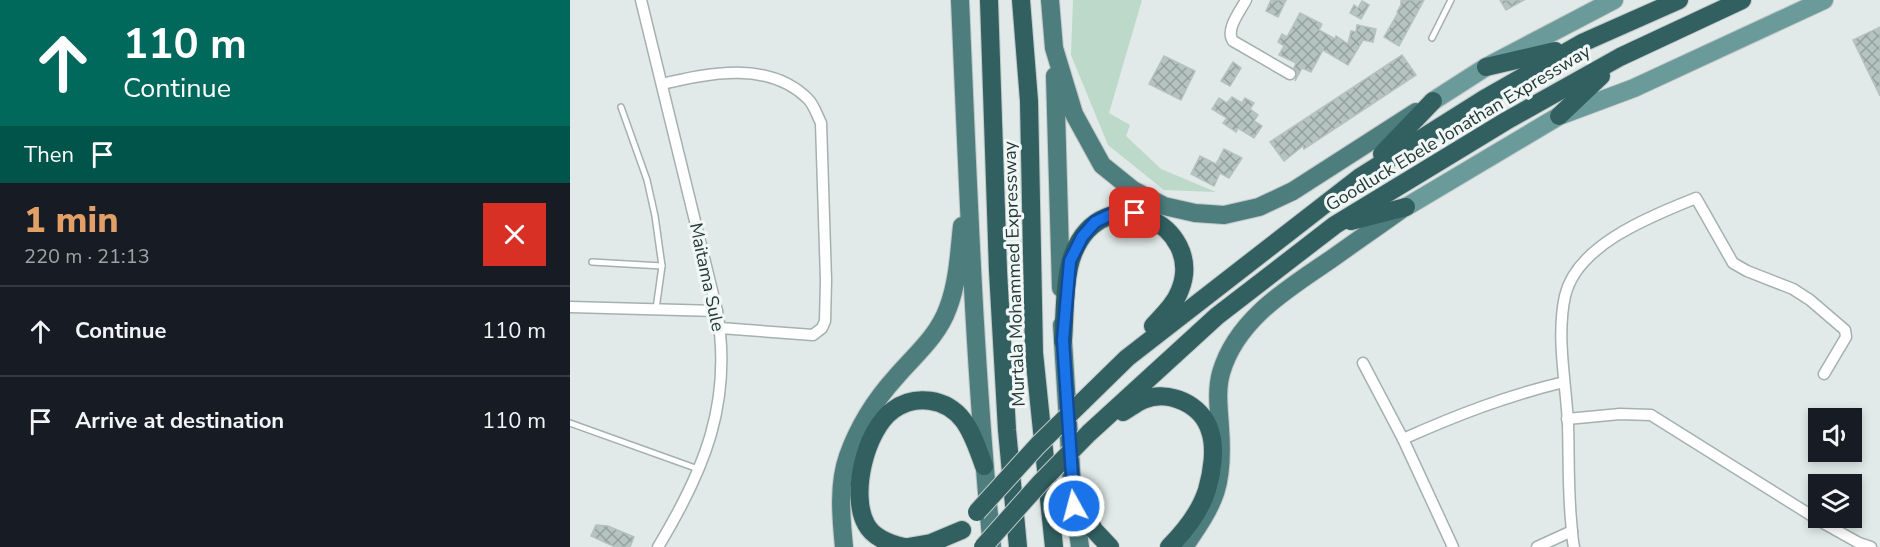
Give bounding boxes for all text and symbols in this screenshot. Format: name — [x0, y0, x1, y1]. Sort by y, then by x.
text: 110 m — [123, 16, 247, 73]
icon: ahead — [24, 24, 102, 102]
street label: Goodluck Ebele Jonathan Expressway — [1321, 39, 1595, 217]
text: Continue — [123, 70, 231, 107]
icon: arrive — [86, 138, 119, 171]
text: Then — [24, 140, 74, 170]
street label: Murtala Mohammed Expressway — [997, 140, 1031, 407]
pin — [1109, 187, 1160, 238]
text: 1 min — [24, 196, 119, 245]
icon: arrive — [1118, 196, 1151, 229]
button: close — [483, 203, 546, 266]
street label: Maitama Sule — [684, 220, 730, 334]
text: 220 m · 21:13 — [24, 243, 150, 270]
icon: ahead — [24, 315, 57, 348]
text: Continue — [75, 316, 166, 346]
text: 110 m — [482, 316, 546, 346]
icon: arrive — [24, 405, 57, 438]
text: Arrive at destination — [75, 406, 284, 436]
text: 110 m — [482, 406, 546, 436]
map controls — [1808, 408, 1862, 528]
button: sound — [1808, 408, 1862, 462]
position arrow — [1042, 474, 1106, 538]
button: layers — [1808, 474, 1862, 528]

